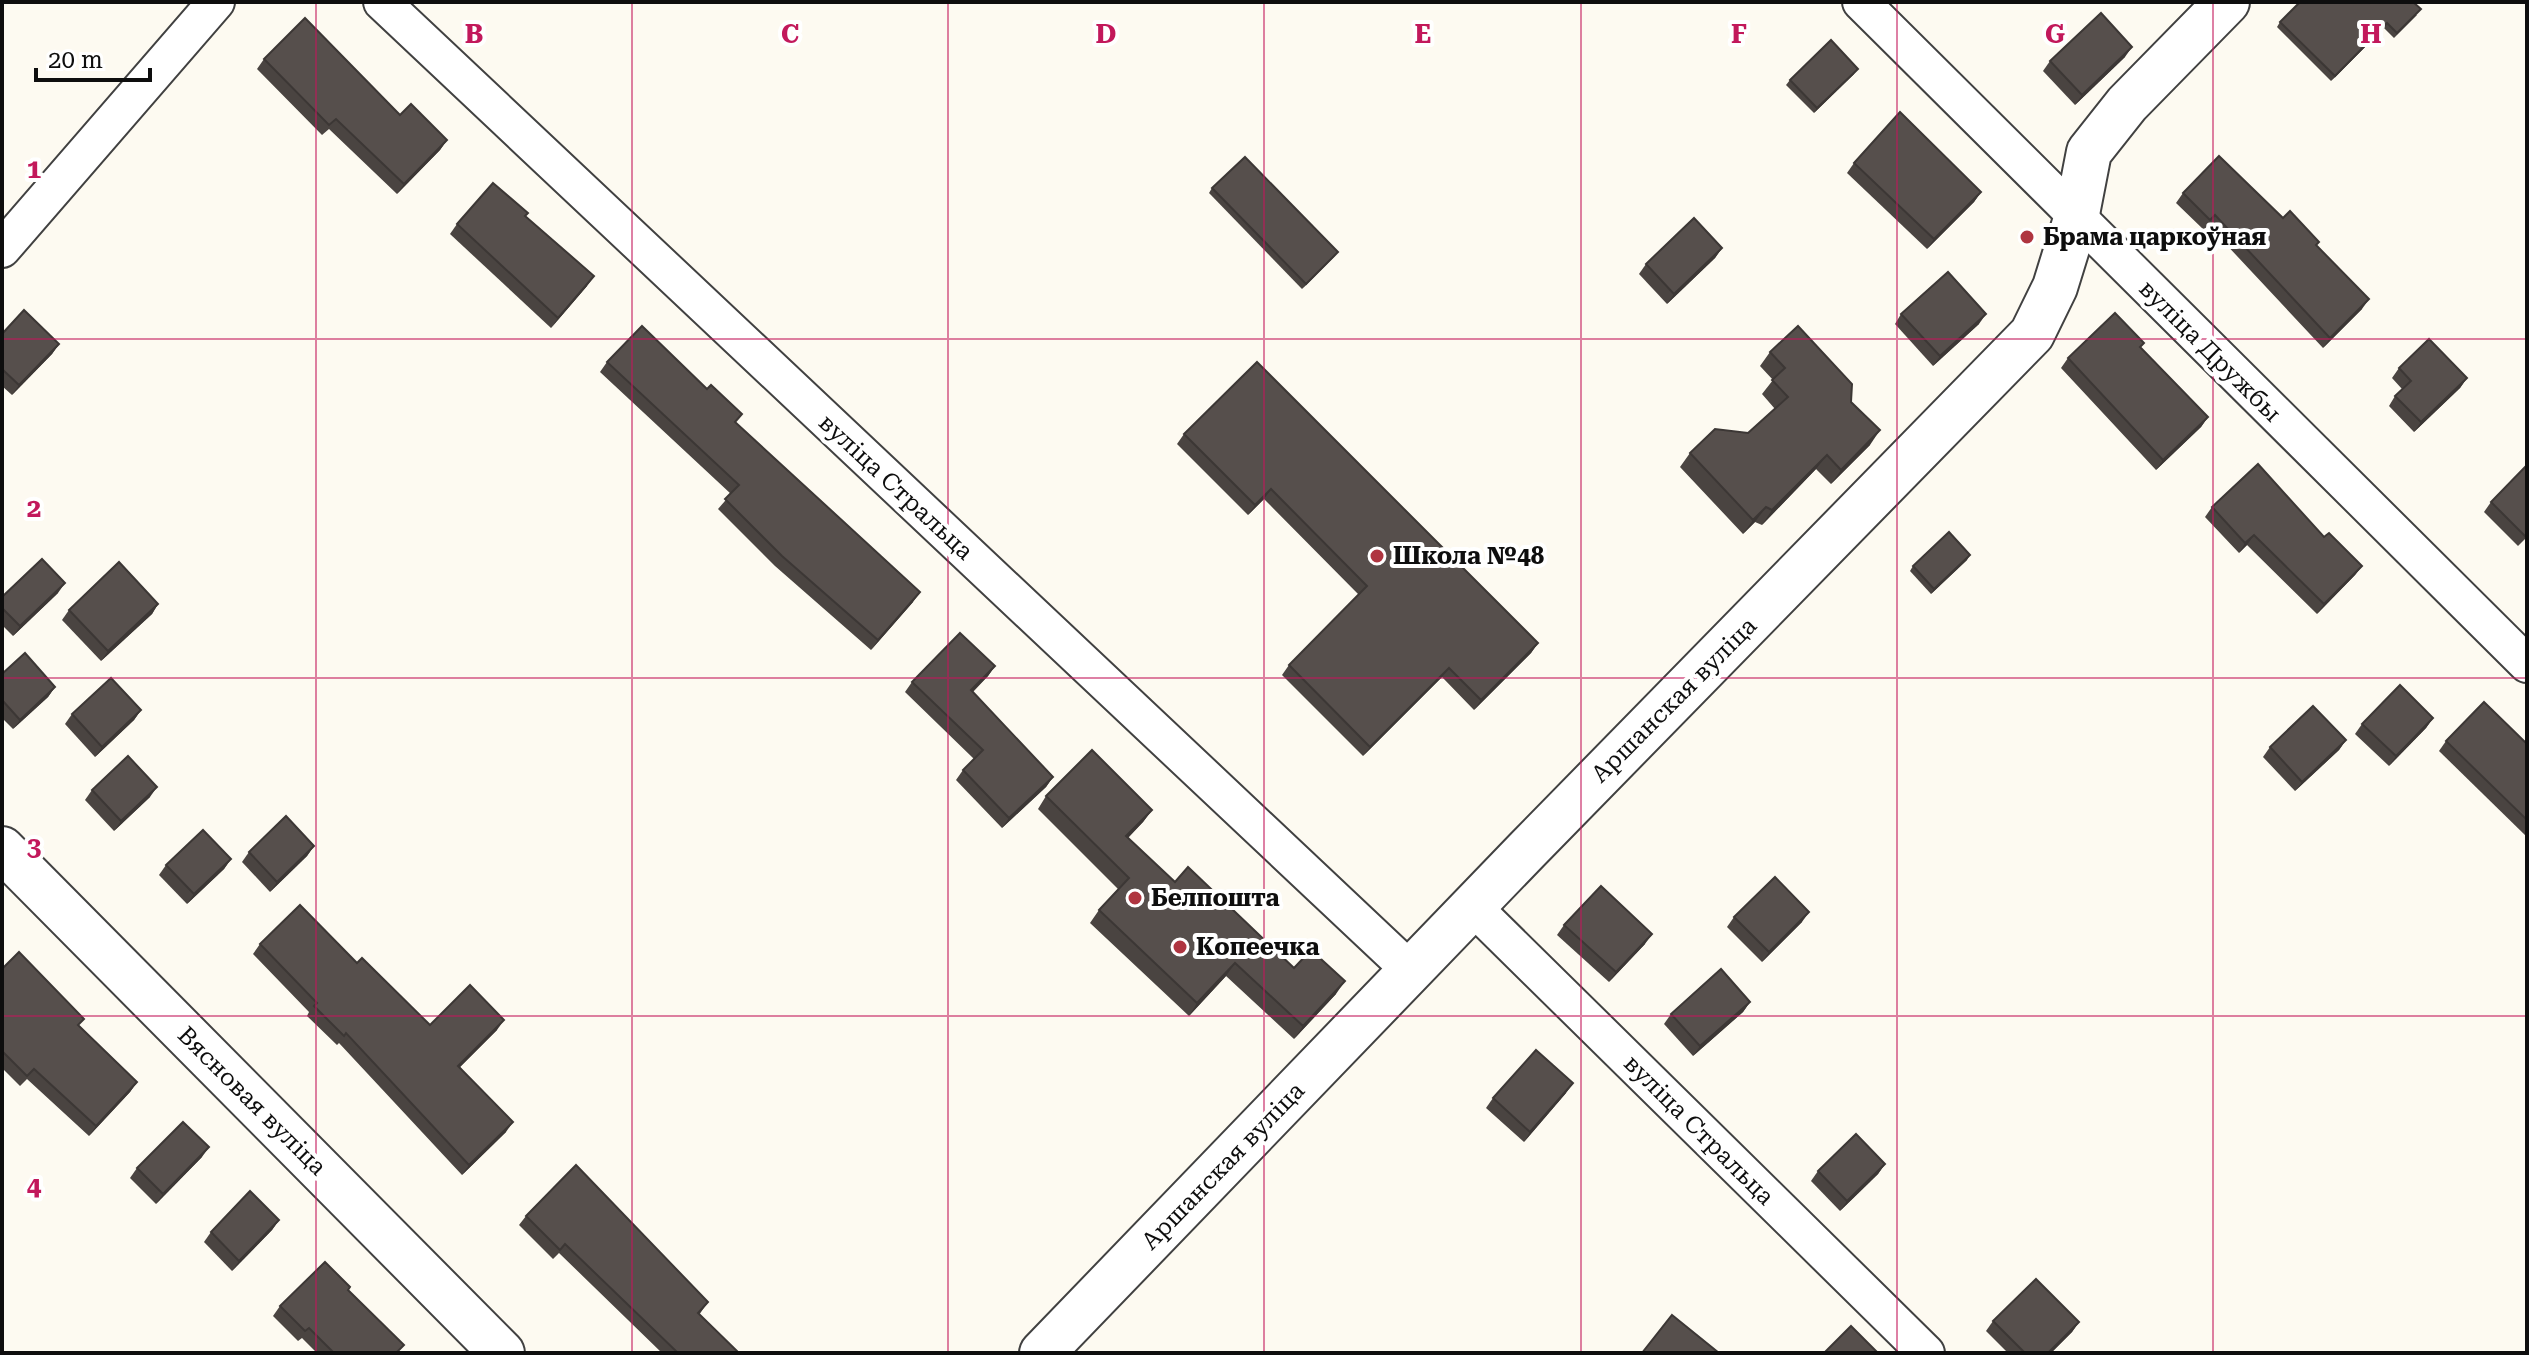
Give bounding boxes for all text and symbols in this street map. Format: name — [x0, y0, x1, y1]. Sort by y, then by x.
text: B — [465, 19, 483, 49]
text: C — [781, 19, 799, 49]
text: D — [1096, 19, 1116, 49]
text: E — [1415, 19, 1431, 49]
text: F — [1731, 19, 1747, 49]
text: G — [2045, 19, 2065, 49]
text: H — [2360, 19, 2382, 49]
scale bar — [36, 32, 150, 82]
text: 20 m — [48, 46, 103, 74]
text: 1 — [27, 154, 41, 184]
place label: Брама царкоўная — [2043, 223, 2266, 251]
marker: Брама царкоўная — [2018, 228, 2036, 246]
street label: вуліца Дружбы — [2133, 274, 2287, 428]
street label: вуліца Стральца — [813, 408, 979, 566]
text: 2 — [27, 493, 41, 523]
place label: Школа №48 — [1393, 542, 1544, 570]
marker: Школа №48 — [1368, 547, 1386, 565]
street label: Аршанская вуліца — [1586, 612, 1762, 788]
text: 3 — [27, 832, 41, 862]
place label: Белпошта — [1151, 884, 1280, 912]
marker: Белпошта — [1126, 889, 1144, 907]
place label: Копеечка — [1196, 933, 1320, 961]
marker: Копеечка — [1171, 938, 1189, 956]
street label: Вясновая вуліца — [172, 1021, 332, 1181]
street label: вуліца Стральца — [1618, 1049, 1780, 1211]
street label: Аршанская вуліца — [1136, 1077, 1310, 1255]
text: 4 — [27, 1171, 42, 1201]

